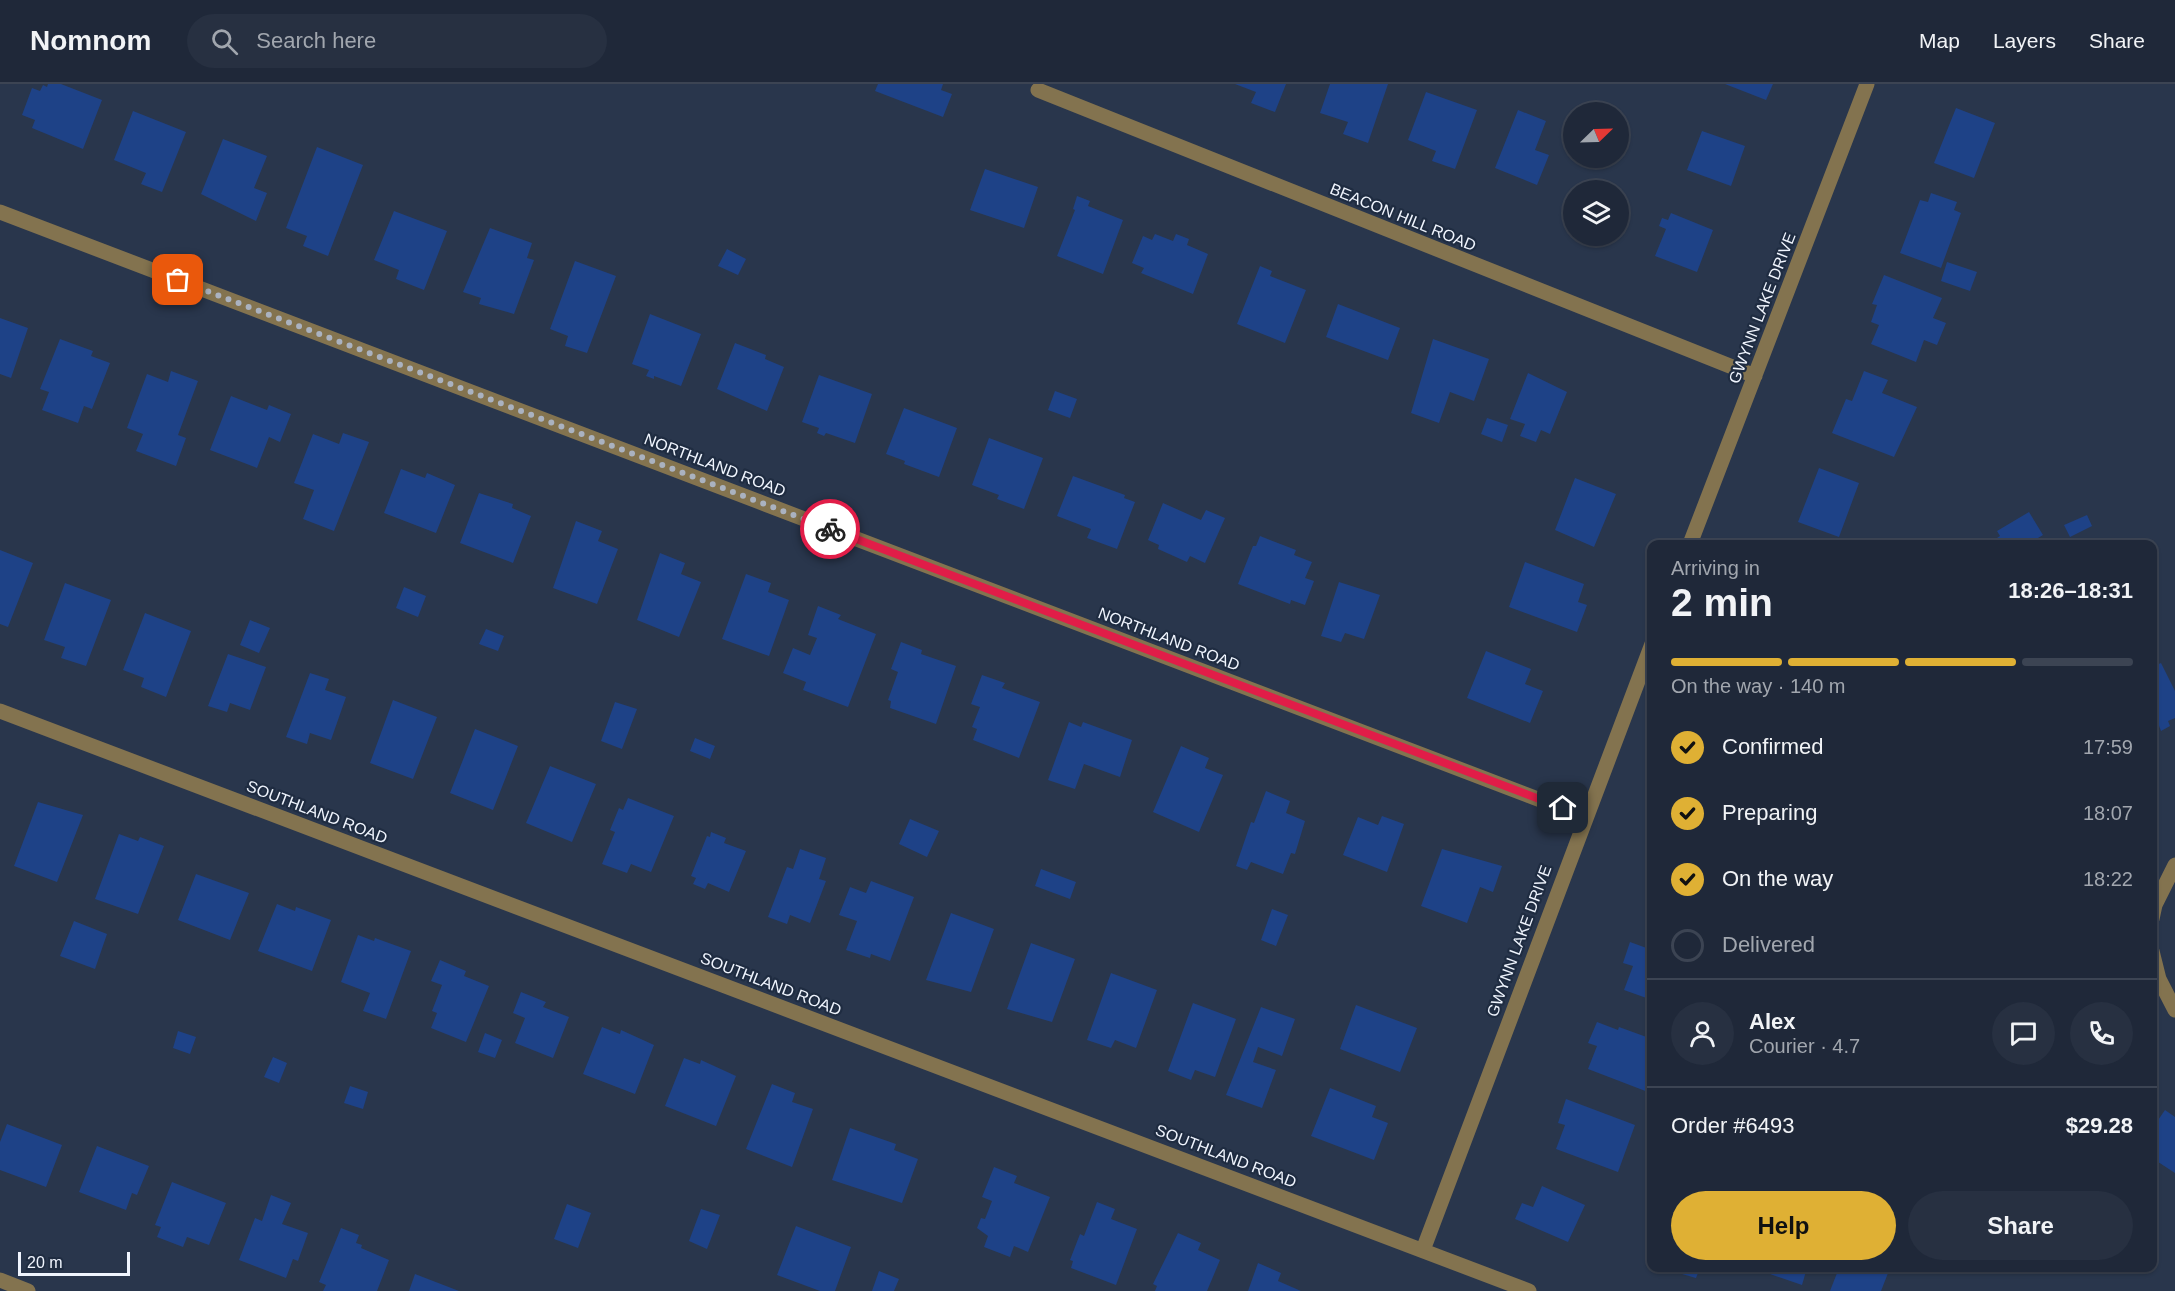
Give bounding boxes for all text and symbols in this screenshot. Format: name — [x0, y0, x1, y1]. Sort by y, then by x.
search box — [187, 14, 607, 68]
text: Nomnom — [30, 25, 151, 56]
icon: search — [208, 25, 241, 58]
text: Search here — [256, 28, 376, 53]
text: Map — [1919, 29, 1960, 52]
text: Layers — [1993, 29, 2056, 52]
text: Share — [2089, 29, 2145, 52]
north arrow — [1563, 102, 1629, 168]
map controls — [1563, 102, 1629, 246]
street label: BEACON HILL ROAD — [1328, 180, 1478, 254]
button: layers — [1563, 180, 1629, 246]
street label: GWYNN LAKE DRIVE — [1725, 230, 1799, 386]
pin — [152, 254, 203, 305]
icon: bag — [161, 263, 194, 296]
street label: NORTHLAND ROAD — [642, 430, 788, 500]
courier — [800, 499, 860, 559]
icon: bike — [814, 513, 847, 546]
text: Arriving in — [1671, 557, 1760, 579]
text: 18:26–18:31 — [2008, 578, 2133, 603]
text: 2 min — [1671, 581, 1773, 624]
street label: NORTHLAND ROAD — [1096, 604, 1242, 674]
text: On the way · 140 m — [1671, 675, 1846, 697]
icon: check — [1671, 731, 1704, 764]
text: Confirmed — [1722, 734, 1823, 759]
text: 17:59 — [2083, 736, 2133, 758]
street label: SOUTHLAND ROAD — [244, 777, 390, 847]
pin — [1537, 782, 1588, 833]
icon: home — [1546, 791, 1579, 824]
icon: check — [1671, 797, 1704, 830]
text: Preparing — [1722, 800, 1817, 825]
text: 18:07 — [2083, 802, 2133, 824]
street label: GWYNN LAKE DRIVE — [1484, 863, 1554, 1019]
icon: check — [1671, 863, 1704, 896]
text: On the way — [1722, 866, 1833, 891]
text: 18:22 — [2083, 868, 2133, 890]
text: Delivered — [1722, 932, 1815, 957]
street label: SOUTHLAND ROAD — [698, 949, 844, 1019]
button: person — [1671, 1002, 1734, 1065]
button: chat — [1992, 1002, 2055, 1065]
button: phone — [2070, 1002, 2133, 1065]
text: Alex — [1749, 1009, 1795, 1034]
text: Courier · 4.7 — [1749, 1035, 1860, 1057]
text: Order #6493 — [1671, 1113, 1795, 1138]
text: $29.28 — [2066, 1113, 2133, 1138]
street label: SOUTHLAND ROAD — [1153, 1121, 1299, 1191]
button: Help — [1671, 1191, 1896, 1260]
button: Share — [1908, 1191, 2133, 1260]
scale bar — [18, 1249, 130, 1276]
text: 20 m — [27, 1254, 63, 1271]

